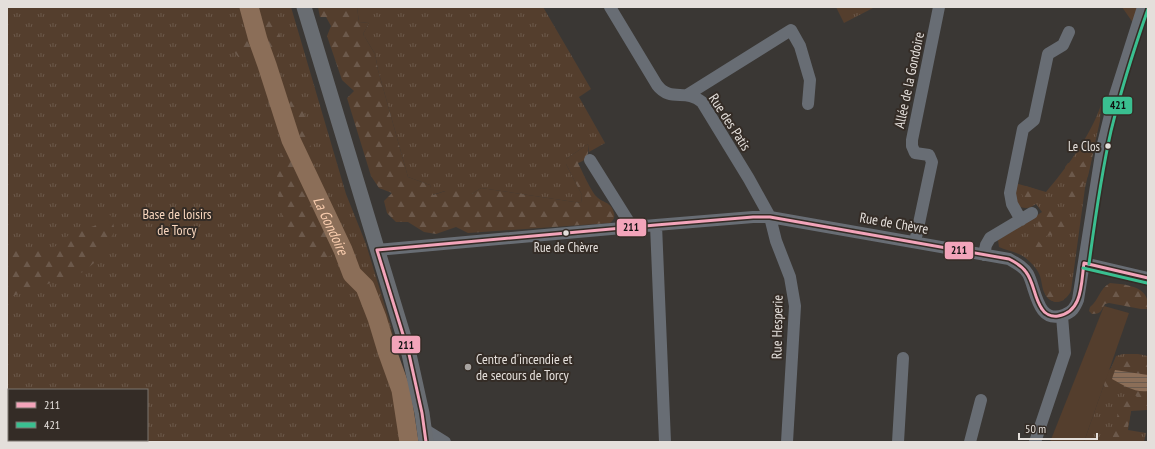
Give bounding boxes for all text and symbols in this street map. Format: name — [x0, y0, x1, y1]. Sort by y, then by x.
street label: Allée de la Gondoire — [890, 30, 928, 130]
street label: Rue des Patis — [705, 90, 755, 154]
line badge: 421 — [1102, 96, 1133, 115]
text: 421 — [1110, 98, 1126, 112]
place label: Le Clos — [1068, 138, 1100, 155]
marker: Le Clos — [1103, 141, 1113, 151]
water label: La Gondoire — [309, 193, 354, 258]
park label: Base de loisirs de Torcy — [142, 205, 212, 239]
street label: Rue de Chèvre — [858, 208, 930, 238]
line badge: 211 — [616, 218, 647, 237]
text: 211 — [623, 220, 639, 234]
marker: Rue de Chèvre — [561, 228, 571, 238]
place label: Rue de Chèvre — [534, 239, 598, 256]
line badge: 211 — [944, 241, 974, 260]
text: 211 — [951, 243, 967, 257]
street label: Rue Hesperie — [767, 295, 787, 359]
line badge: 211 — [391, 335, 421, 354]
text: 211 — [398, 338, 414, 352]
place label: Centre d'incendie et de secours de Torcy — [476, 350, 572, 384]
marker: Centre d'incendie et de secours de Torcy — [463, 362, 473, 372]
legend — [8, 389, 148, 441]
text: 211 — [44, 397, 60, 412]
scale bar — [1019, 415, 1097, 441]
text: 421 — [44, 417, 60, 432]
text: 50 m — [1025, 421, 1046, 436]

